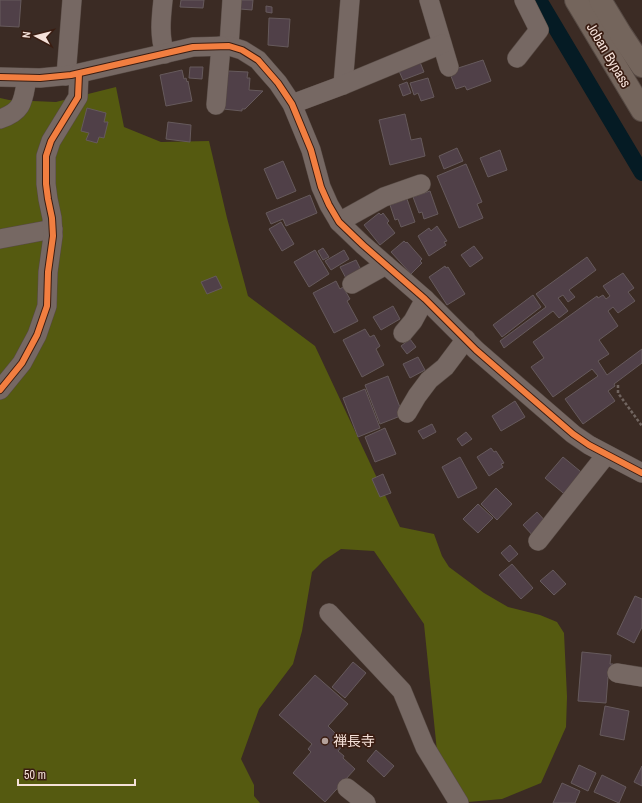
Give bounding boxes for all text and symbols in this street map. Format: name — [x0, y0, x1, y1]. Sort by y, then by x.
north arrow — [16, 16, 56, 56]
street label: Joban Bypass — [583, 19, 635, 91]
text: N — [19, 31, 33, 39]
place label: 禅長寺 — [333, 732, 375, 750]
marker: 禅長寺 — [320, 736, 330, 746]
scale bar — [18, 761, 135, 787]
text: 50 m — [24, 767, 46, 783]

